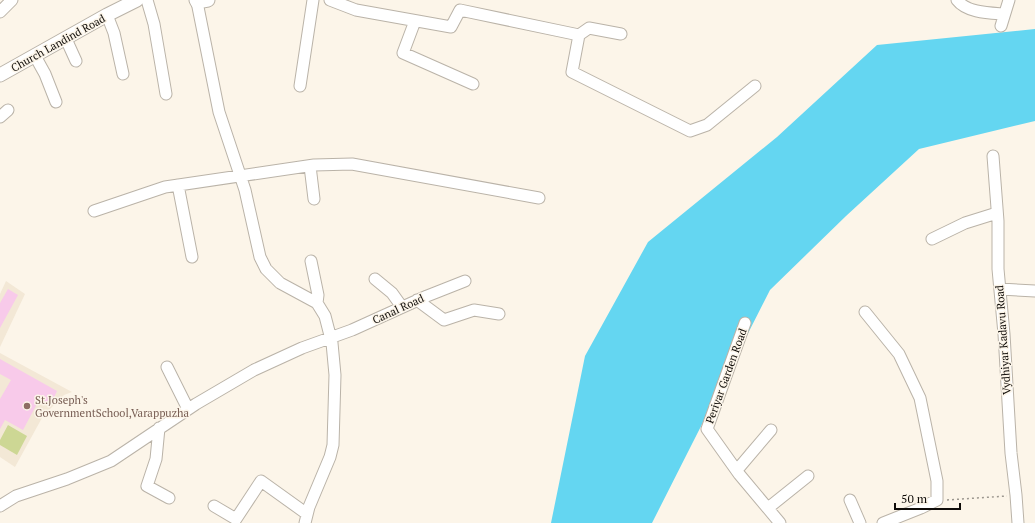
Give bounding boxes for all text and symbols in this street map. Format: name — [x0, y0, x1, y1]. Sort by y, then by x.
street label: Church Landind Road — [8, 11, 108, 75]
street label: Vydhiyar Kadavu Road — [992, 285, 1014, 395]
street label: Canal Road — [370, 291, 426, 327]
street label: Periyar Garden Road — [702, 327, 750, 425]
place label: St.Joseph's GovernmentSchool,Varappuzha — [35, 393, 190, 420]
marker: St.Joseph's GovernmentSchool,Varappuzha — [22, 401, 32, 411]
scale bar — [895, 485, 960, 511]
text: 50 m — [901, 491, 928, 506]

